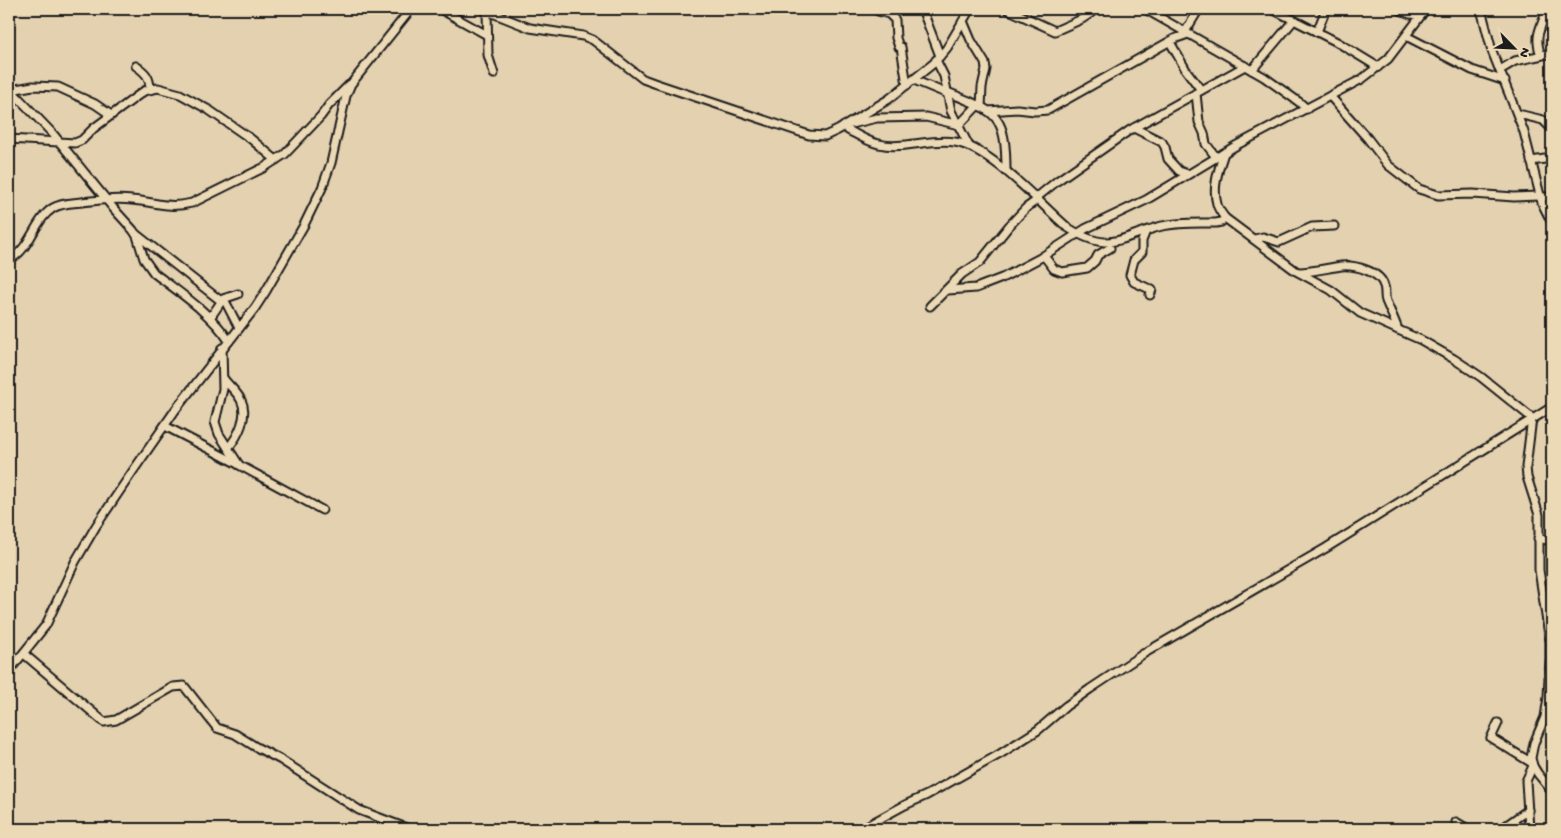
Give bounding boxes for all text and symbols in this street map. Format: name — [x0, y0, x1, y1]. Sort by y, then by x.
north arrow — [1488, 22, 1538, 72]
text: N — [1514, 45, 1533, 60]

